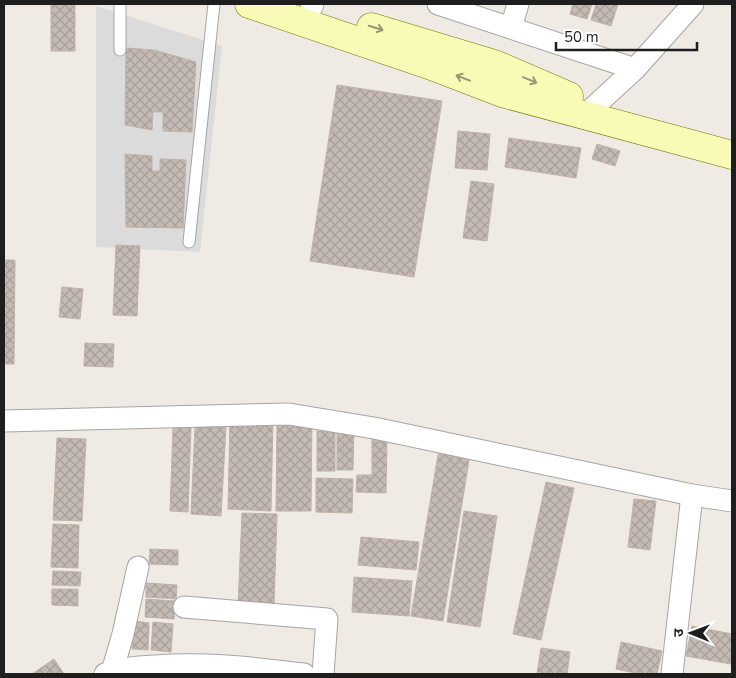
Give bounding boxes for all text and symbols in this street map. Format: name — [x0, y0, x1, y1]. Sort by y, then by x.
scale bar — [556, 20, 697, 52]
one-way arrow — [367, 24, 383, 34]
text: 50 m — [564, 27, 599, 47]
one-way arrow — [456, 73, 471, 82]
one-way arrow — [522, 75, 537, 85]
north arrow — [666, 608, 716, 658]
text: उ — [669, 628, 688, 637]

